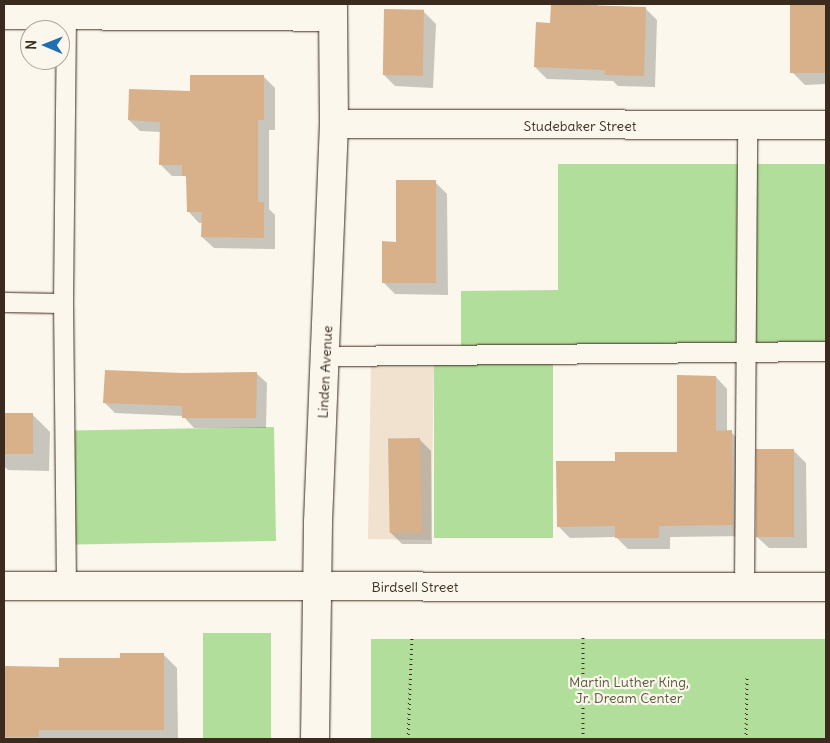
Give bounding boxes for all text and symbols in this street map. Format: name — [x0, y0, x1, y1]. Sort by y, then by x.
north arrow — [20, 20, 70, 70]
text: N — [22, 40, 40, 50]
street label: Studebaker Street — [524, 118, 636, 134]
street label: Linden Avenue — [314, 325, 336, 419]
street label: Birdsell Street — [372, 579, 458, 595]
park label: Martin Luther King, Jr. Dream Center — [569, 674, 689, 706]

